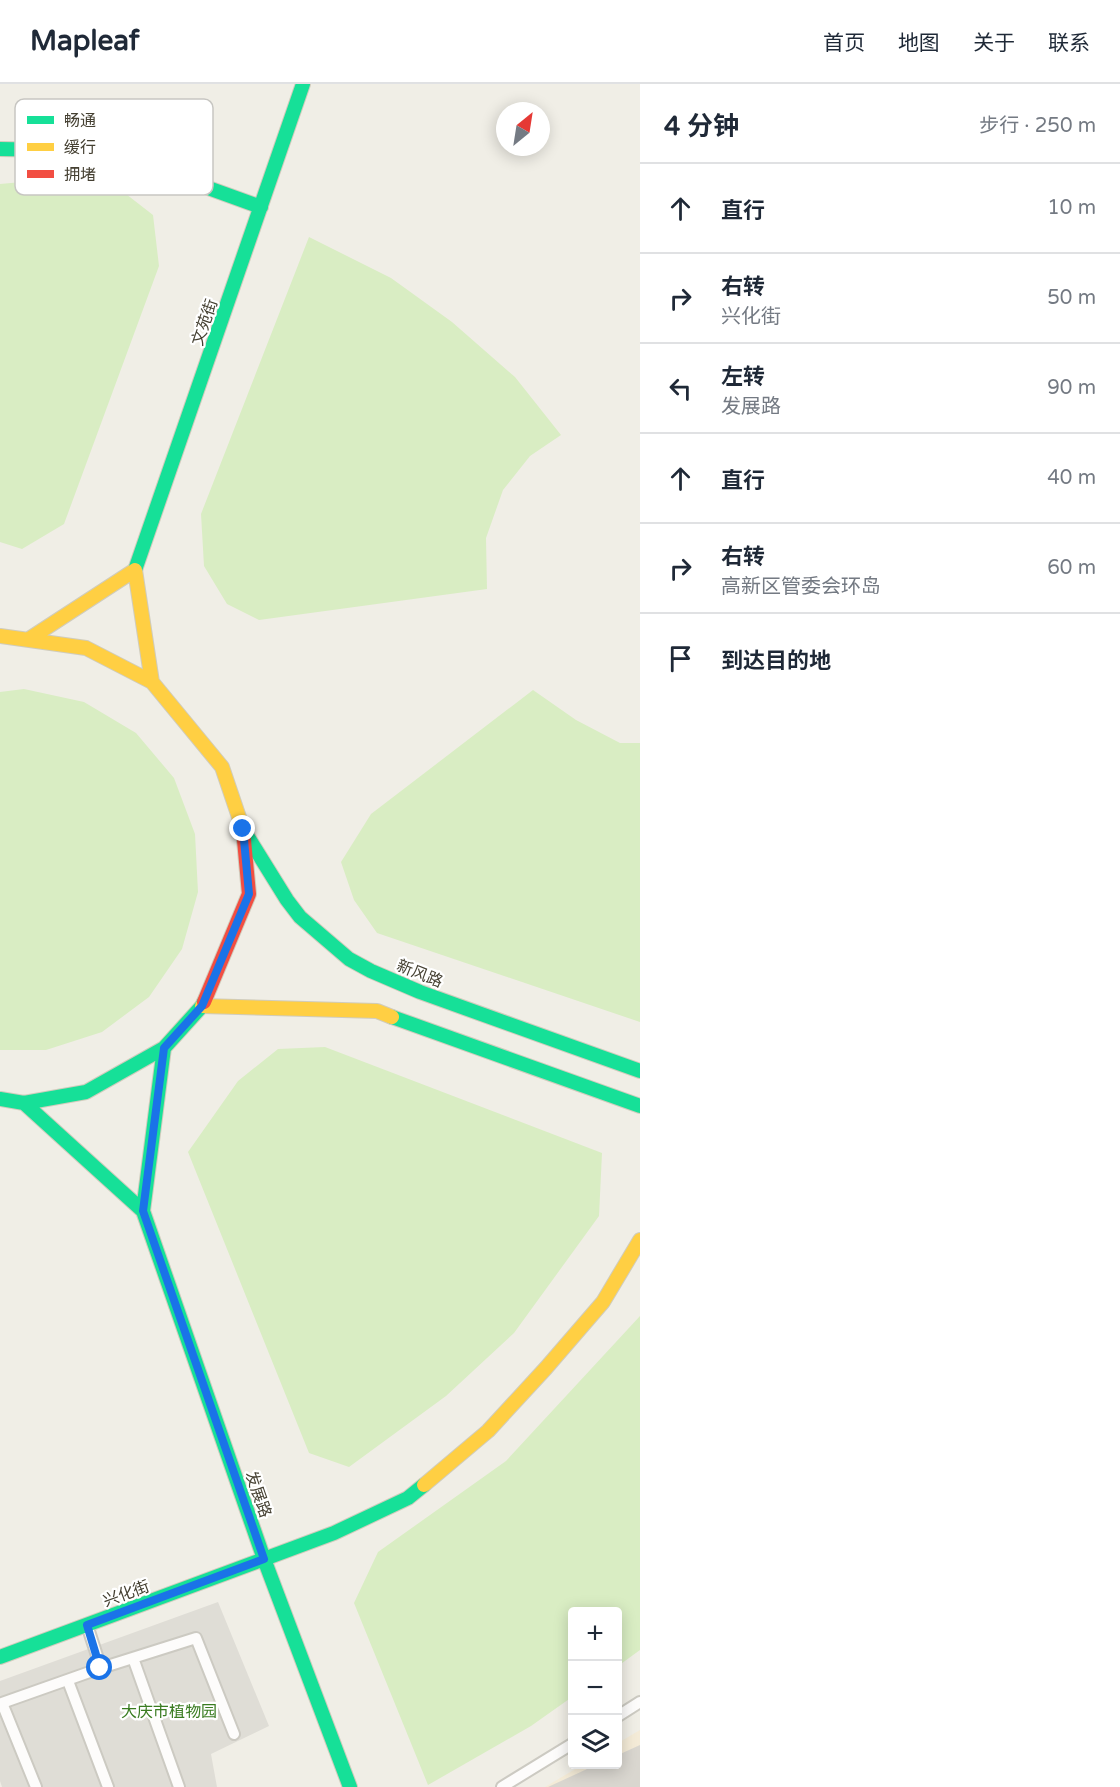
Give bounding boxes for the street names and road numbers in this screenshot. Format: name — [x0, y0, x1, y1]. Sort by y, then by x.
street label: 文苑街 — [188, 296, 222, 348]
street label: 新风路 — [394, 956, 446, 992]
street label: 发展路 — [241, 1468, 275, 1520]
street label: 兴化街 — [100, 1576, 152, 1612]

